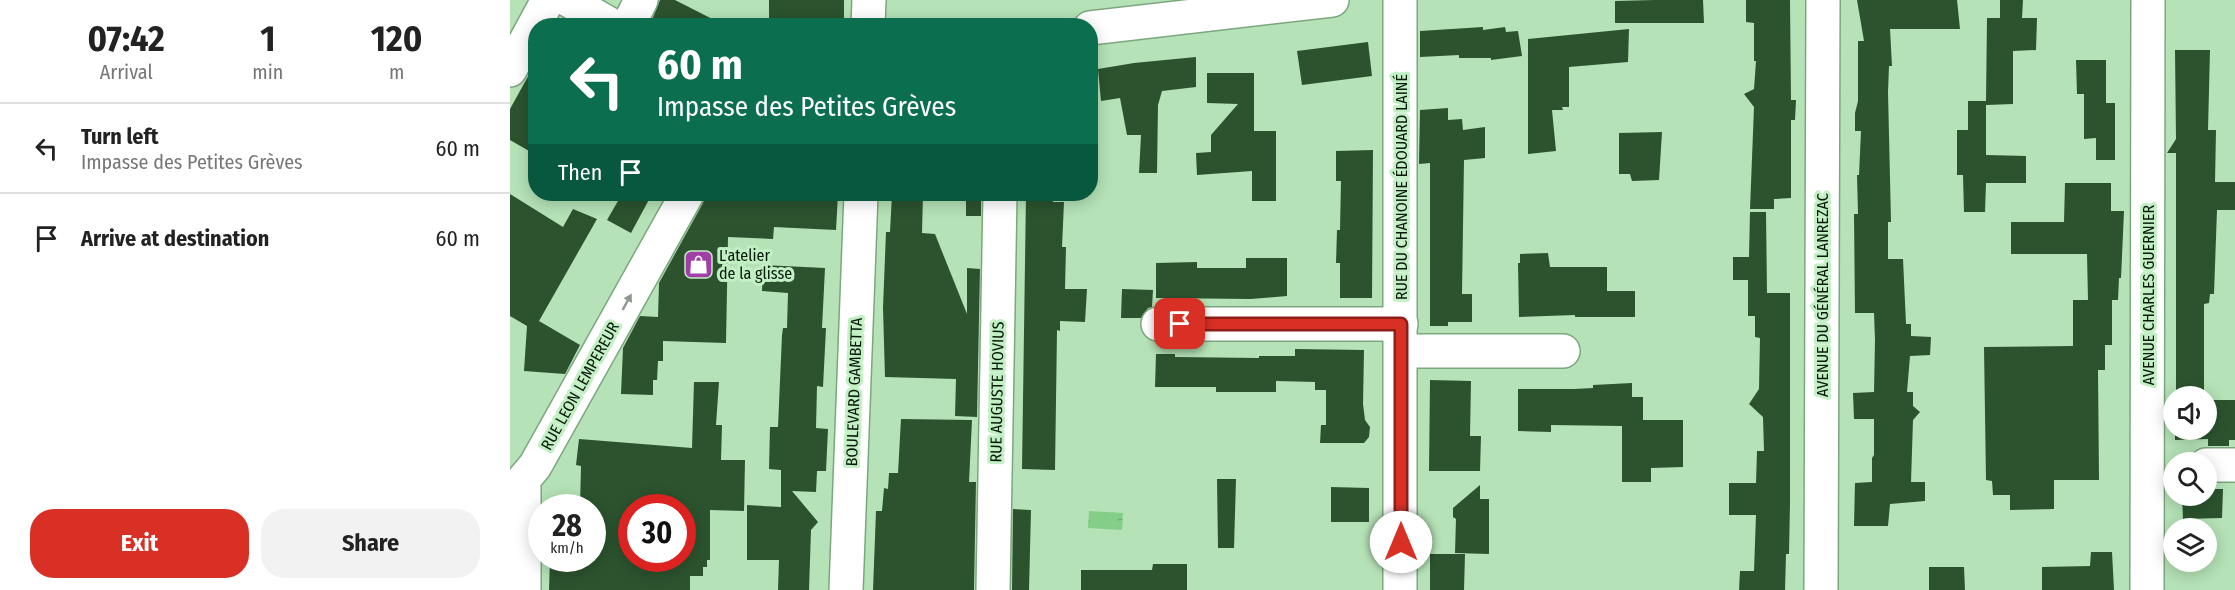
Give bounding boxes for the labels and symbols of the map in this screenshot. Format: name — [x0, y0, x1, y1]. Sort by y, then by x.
street label: RUE DU CHANOINE ÉDOUARD LAINÉ — [1392, 74, 1411, 300]
street label: AVENUE DU GÉNÉRAL LANREZAC — [1813, 193, 1832, 397]
street label: AVENUE CHARLES GUERNIER — [2139, 205, 2158, 385]
place label: L'atelier de la glisse — [719, 246, 792, 283]
shop icon: L'atelier de la glisse — [682, 248, 714, 280]
one-way arrow — [622, 293, 632, 310]
pin — [1154, 298, 1205, 349]
street label: BOULEVARD GAMBETTA — [842, 317, 866, 467]
street label: RUE LEON LEMPEREUR — [537, 318, 623, 453]
street label: RUE AUGUSTE HOVIUS — [986, 321, 1008, 463]
speed limit sign: 30 — [618, 494, 696, 572]
position arrow — [1369, 510, 1433, 574]

